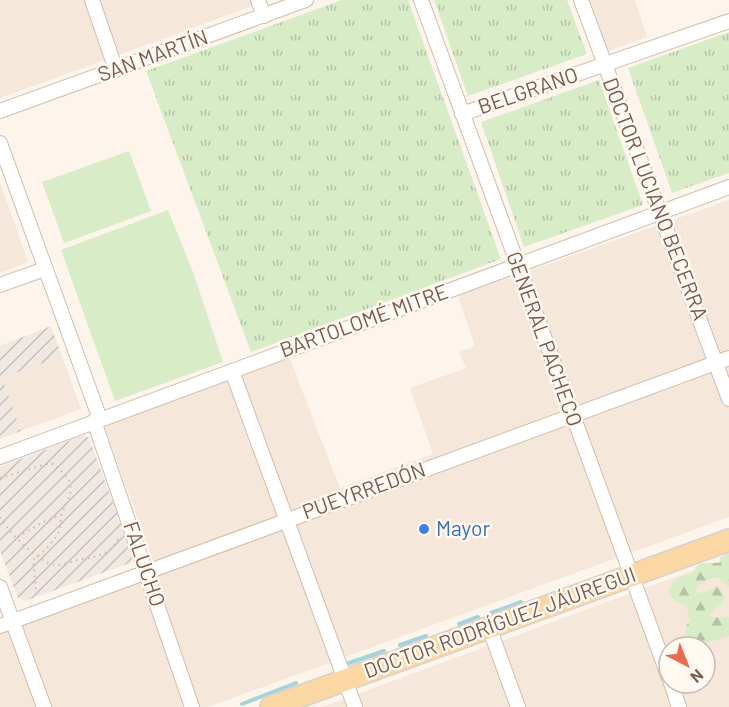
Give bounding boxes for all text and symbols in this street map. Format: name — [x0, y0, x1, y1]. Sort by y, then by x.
street label: SAN MARTÍN — [94, 23, 211, 86]
street label: BELGRANO — [474, 61, 581, 118]
street label: DOCTOR LUCIANO BECERRA — [599, 74, 714, 324]
street label: GENERAL PACHECO — [502, 248, 589, 429]
street label: BARTOLOMÉ MITRE — [276, 278, 451, 362]
street label: PUEYRREDÓN — [298, 456, 428, 523]
place label: Mayor — [436, 515, 490, 540]
street label: FALUCHO — [119, 518, 172, 609]
marker: Mayor — [417, 522, 431, 536]
street label: DOCTOR RODRÍGUEZ JÁUREGUI — [360, 561, 639, 682]
north arrow — [657, 635, 717, 695]
text: N — [687, 666, 708, 687]

